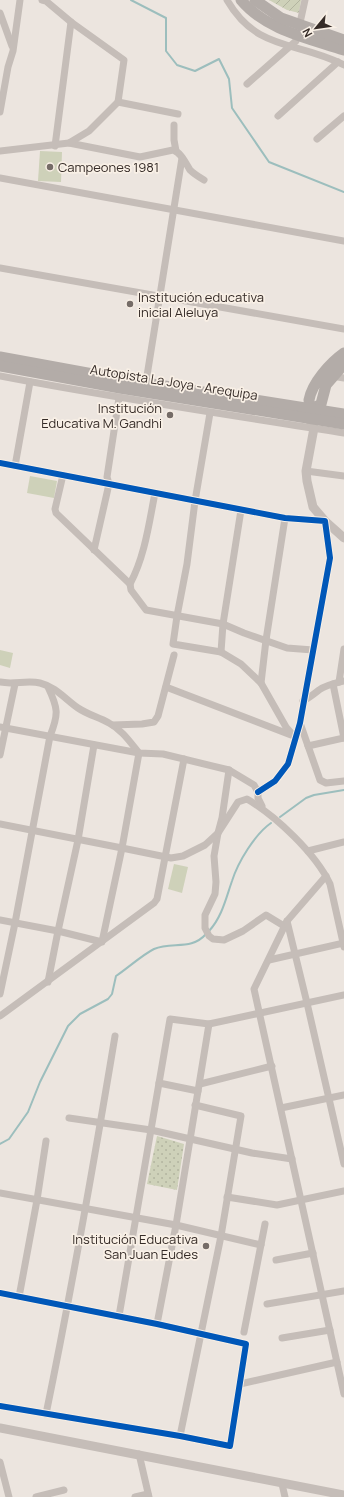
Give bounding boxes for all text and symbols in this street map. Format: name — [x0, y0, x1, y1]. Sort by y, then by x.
north arrow — [296, 8, 336, 48]
text: N — [298, 26, 315, 40]
place label: Campeones 1981 — [58, 158, 159, 176]
marker: Campeones 1981 — [45, 162, 55, 172]
place label: Institución educativa inicial Aleluya — [138, 288, 264, 321]
marker: Institución educativa inicial Aleluya — [125, 299, 135, 309]
street label: Autopista La Joya - Arequipa — [89, 360, 259, 404]
place label: Institución Educativa M. Gandhi — [41, 399, 162, 432]
marker: Institución Educativa M. Gandhi — [165, 410, 175, 420]
place label: Institución Educativa San Juan Eudes — [72, 1230, 198, 1263]
marker: Institución Educativa San Juan Eudes — [201, 1241, 211, 1251]

